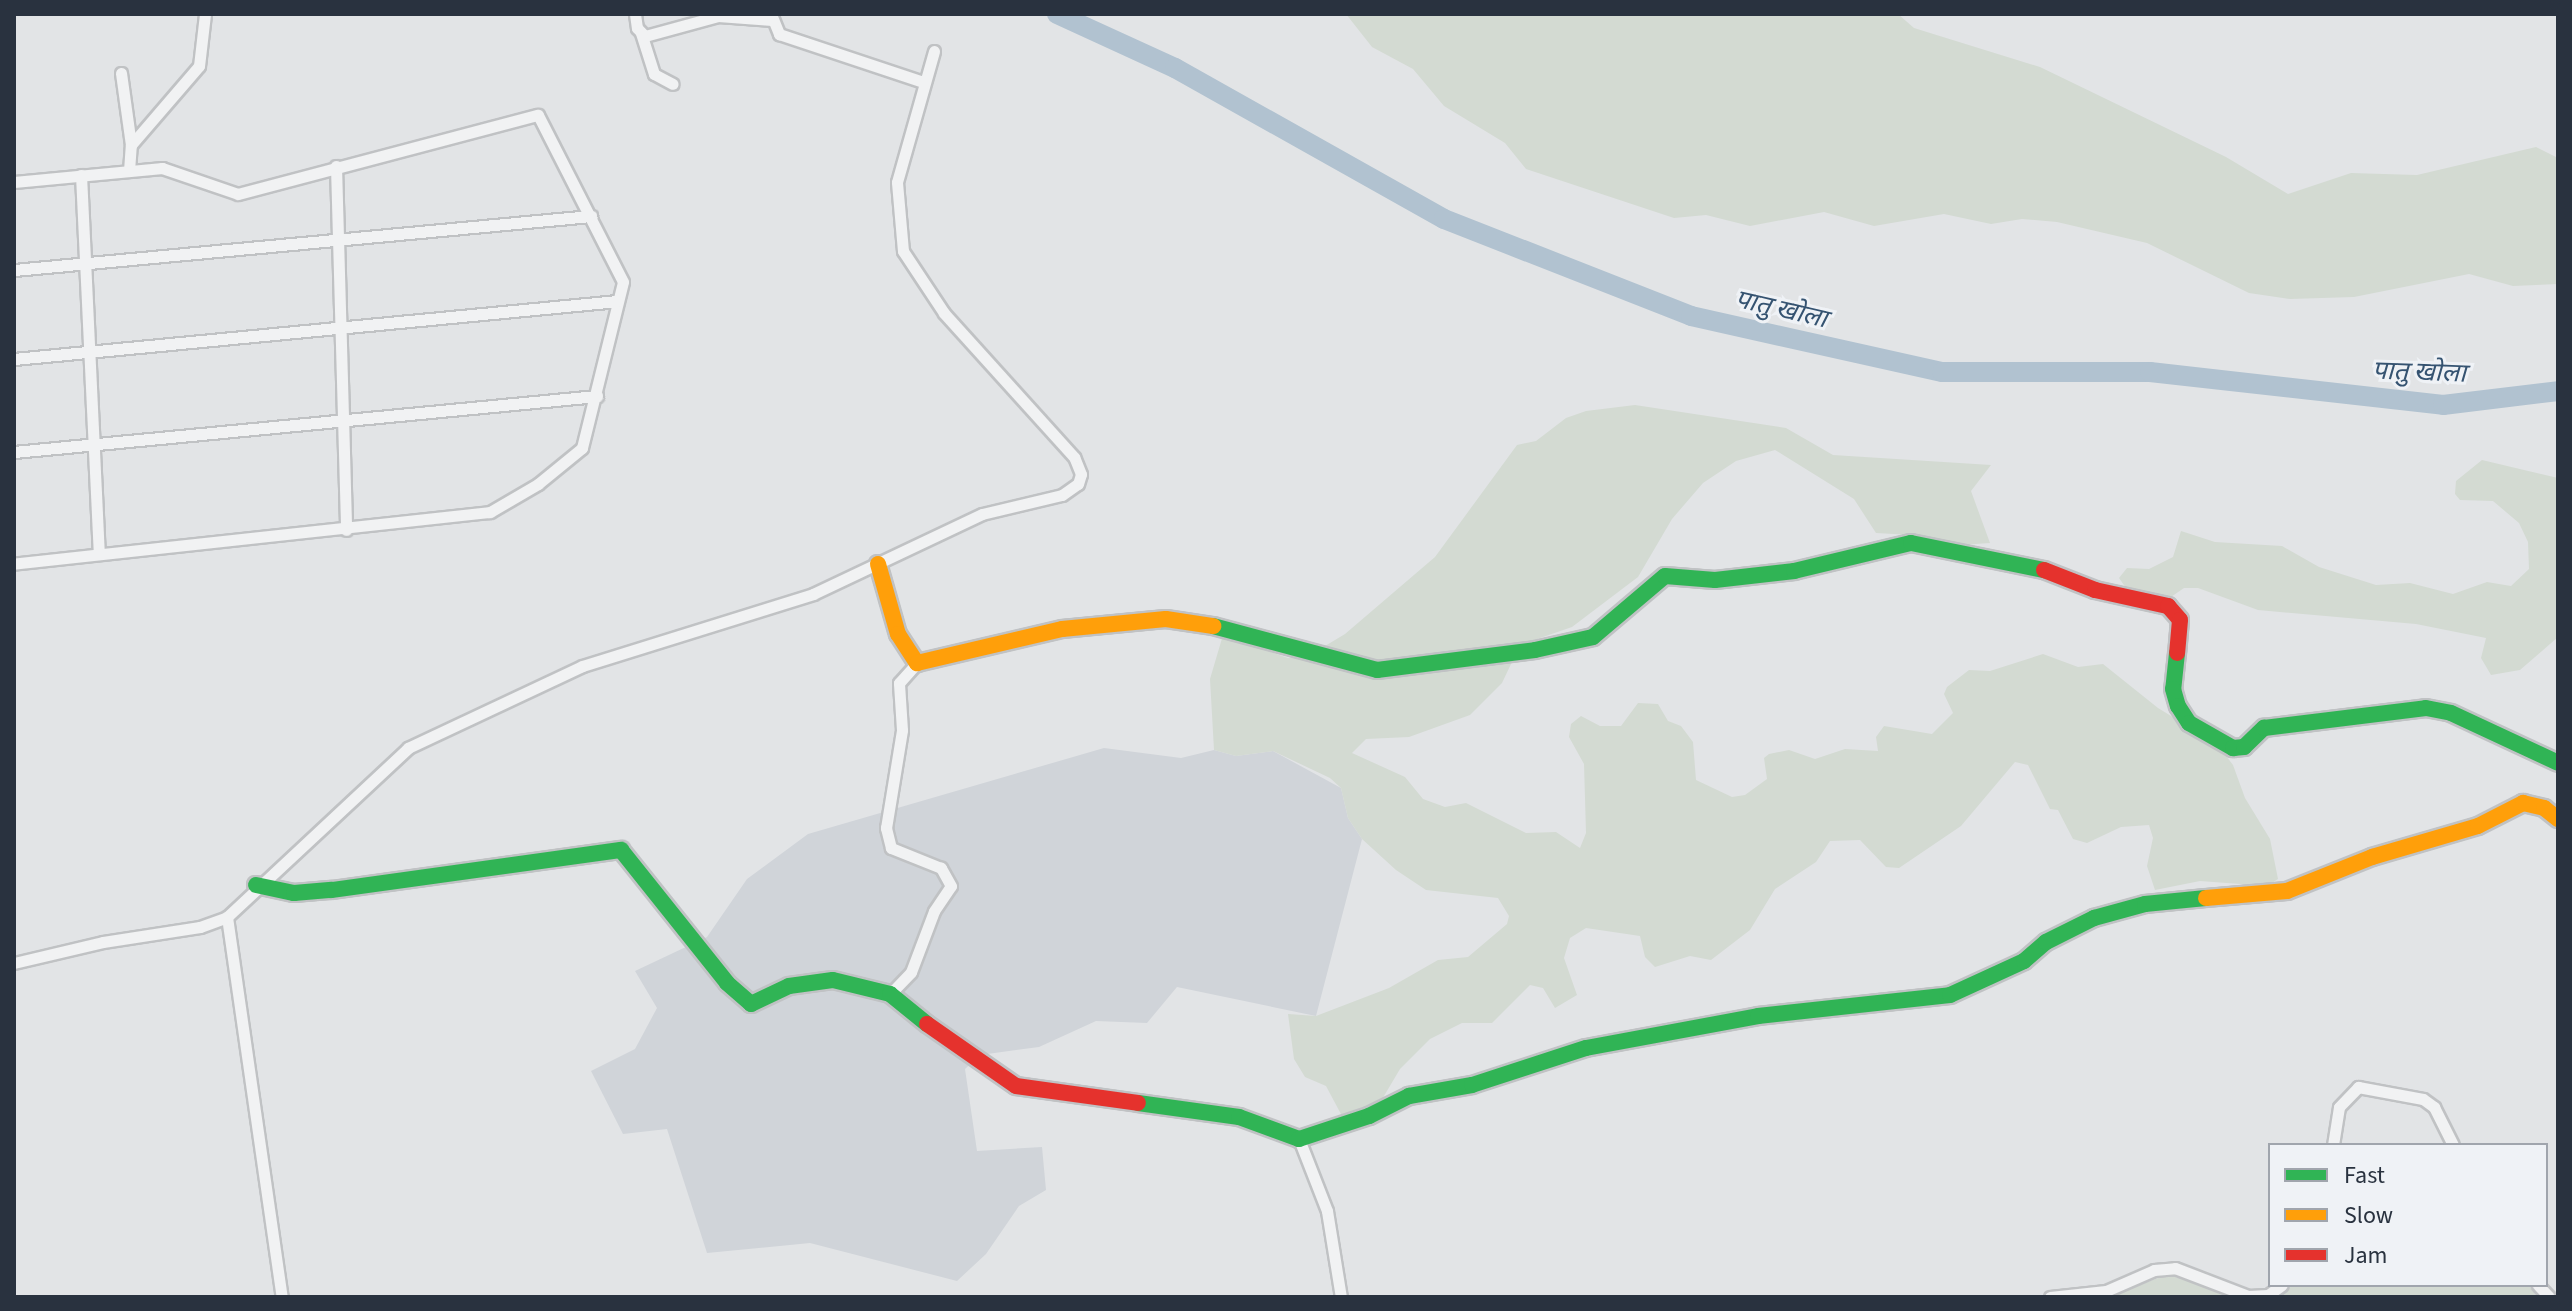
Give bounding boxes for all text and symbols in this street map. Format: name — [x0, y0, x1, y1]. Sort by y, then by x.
water label: पातु खोला — [1732, 283, 1830, 335]
water label: पातु खोला — [2372, 355, 2466, 389]
legend — [2268, 1143, 2548, 1287]
text: Fast — [2344, 1158, 2385, 1193]
text: Slow — [2344, 1198, 2393, 1233]
text: Jam — [2344, 1238, 2388, 1273]

